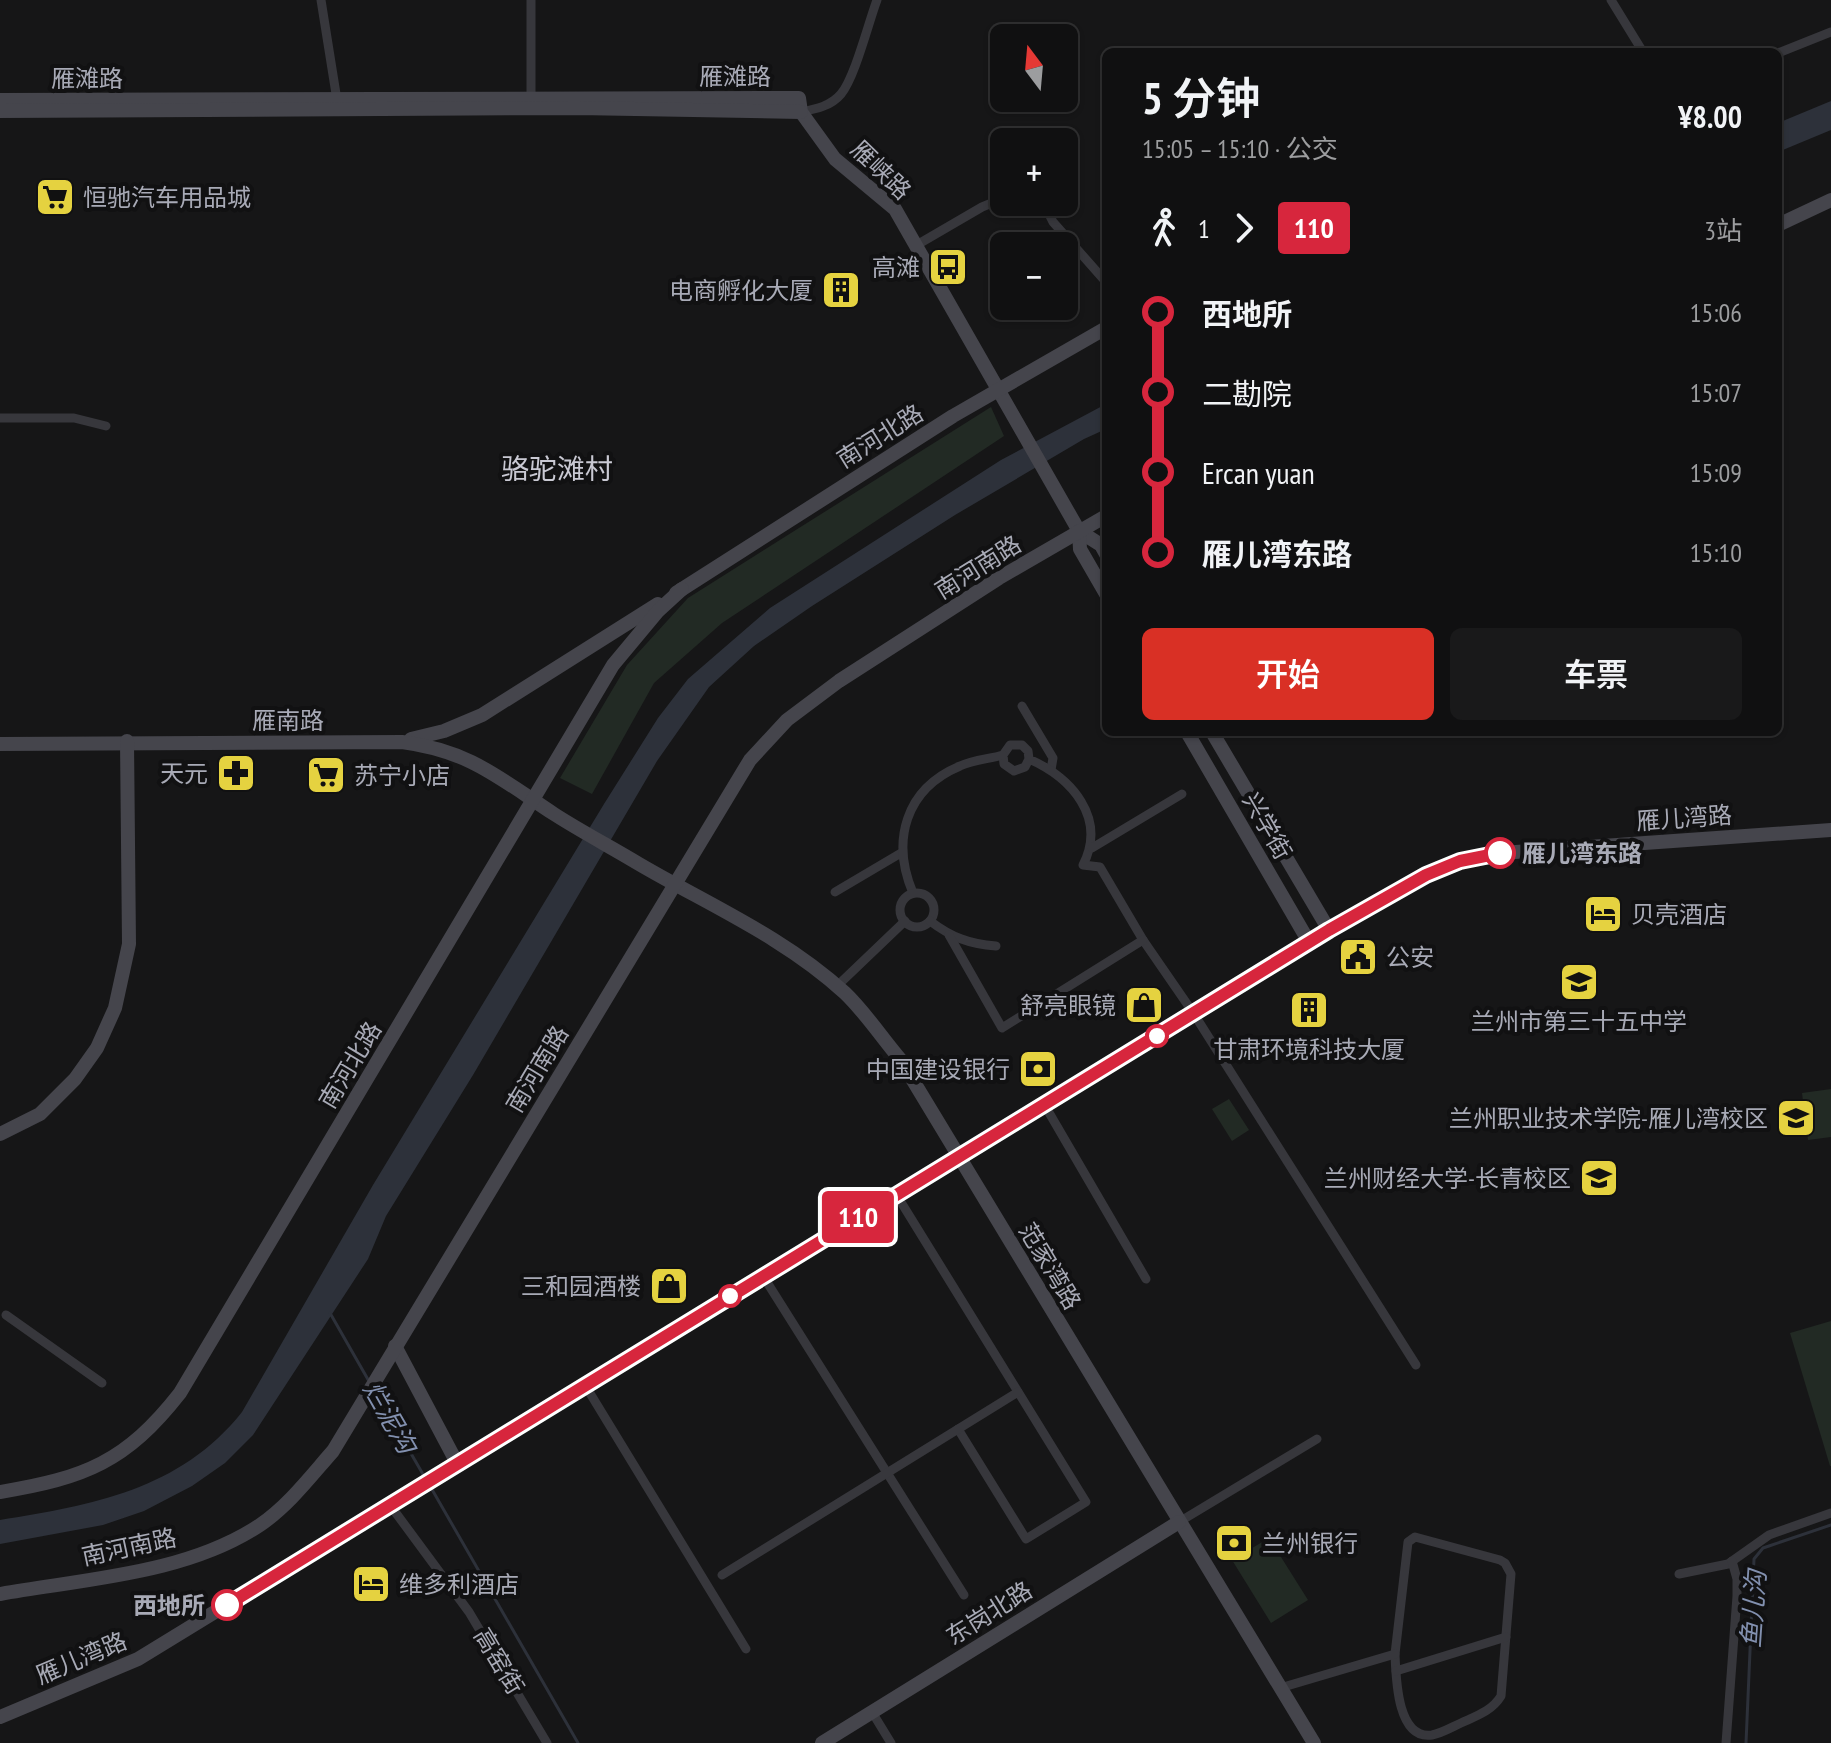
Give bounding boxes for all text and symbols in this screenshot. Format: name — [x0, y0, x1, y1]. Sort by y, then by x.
north arrow — [990, 24, 1078, 112]
map controls — [990, 24, 1078, 320]
street label: 雁滩路 — [699, 61, 771, 92]
street label: 雁滩路 — [51, 63, 123, 94]
text: 5 分钟 — [1142, 69, 1260, 126]
text: ¥8.00 — [1678, 97, 1742, 136]
button: + — [990, 128, 1078, 216]
text: 15:05 – 15:10 · 公交 — [1142, 132, 1338, 165]
street label: 雁峡路 — [844, 134, 918, 206]
supermarket icon: 恒驰汽车用品城 — [34, 176, 76, 218]
place label: 恒驰汽车用品城 — [83, 182, 251, 213]
icon: walk — [1142, 206, 1186, 250]
icon: forward — [1222, 206, 1266, 250]
text: 110 — [1294, 209, 1334, 246]
text: 1 — [1198, 212, 1210, 245]
text: 3站 — [1704, 214, 1742, 247]
button: − — [990, 232, 1078, 320]
bus stop icon: 高滩 — [927, 246, 969, 288]
place label: 高滩 — [872, 252, 920, 283]
building icon: 电商孵化大厦 — [820, 269, 862, 311]
place label: 电商孵化大厦 — [669, 275, 813, 306]
text: 西地所 — [1202, 294, 1292, 333]
text: 15:06 — [1690, 296, 1742, 329]
text: 二勘院 — [1202, 374, 1292, 413]
text: 15:07 — [1690, 376, 1742, 409]
street label: 南河北路 — [831, 397, 929, 475]
district label: 骆驼滩村 — [501, 450, 613, 487]
text: Ercan yuan — [1202, 453, 1315, 492]
text: 15:09 — [1690, 456, 1742, 489]
street label: 南河南路 — [929, 528, 1027, 606]
text: 雁儿湾东路 — [1202, 534, 1352, 573]
text: 15:10 — [1690, 536, 1742, 569]
button: 开始 — [1142, 628, 1434, 720]
button: 车票 — [1450, 628, 1742, 720]
street label: 雁南路 — [252, 705, 324, 736]
pharmacy icon: 天元 — [215, 752, 257, 794]
supermarket icon: 苏宁小店 — [305, 754, 347, 796]
place label: 天元 — [160, 758, 208, 789]
place label: 苏宁小店 — [354, 760, 450, 791]
street label: 兴学街 — [1236, 787, 1298, 865]
street label: 雁儿湾路 — [1635, 799, 1733, 837]
marker: 雁儿湾东路 — [1485, 838, 1515, 868]
place label: 雁儿湾东路 — [1522, 838, 1642, 869]
hotel icon: 贝壳酒店 — [1582, 893, 1624, 935]
place label: 贝壳酒店 — [1631, 899, 1727, 930]
public building icon: 公安 — [1337, 936, 1379, 978]
place label: 公安 — [1386, 942, 1434, 973]
school or university icon: 兰州市第三十五中学 — [1558, 961, 1600, 1003]
shop icon: 舒亮眼镜 — [1123, 984, 1165, 1026]
building icon: 甘肃环境科技大厦 — [1288, 989, 1330, 1031]
place label: 舒亮眼镜 — [1020, 990, 1116, 1021]
place label: 兰州市第三十五中学 — [1471, 1006, 1687, 1037]
street label: 南河北路 — [312, 1016, 388, 1114]
street label: 南河南路 — [499, 1020, 575, 1118]
unlabelled marker — [1146, 1025, 1168, 1047]
place label: 甘肃环境科技大厦 — [1213, 1034, 1405, 1065]
bank icon: 中国建设银行 — [1017, 1048, 1059, 1090]
place label: 中国建设银行 — [866, 1054, 1010, 1085]
school or university icon: 兰州职业技术学院-雁儿湾校区 — [1775, 1097, 1817, 1139]
place label: 兰州职业技术学院-雁儿湾校区 — [1449, 1103, 1768, 1134]
school or university icon: 兰州财经大学-长青校区 — [1578, 1157, 1620, 1199]
place label: 兰州财经大学-长青校区 — [1324, 1163, 1571, 1194]
line badge: 110 — [812, 1191, 904, 1243]
text: 110 — [838, 1198, 878, 1235]
street label: 范家湾路 — [1012, 1217, 1088, 1315]
shop icon: 三和园酒楼 — [648, 1265, 690, 1307]
place label: 三和园酒楼 — [521, 1271, 641, 1302]
unlabelled marker — [719, 1285, 741, 1307]
water label: 烂泥沟 — [356, 1375, 425, 1462]
street label: 南河南路 — [79, 1522, 179, 1572]
bank icon: 兰州银行 — [1213, 1522, 1255, 1564]
place label: 兰州银行 — [1262, 1528, 1358, 1559]
hotel icon: 维多利酒店 — [350, 1563, 392, 1605]
water label: 鱼儿沟 — [1734, 1566, 1772, 1649]
place label: 维多利酒店 — [399, 1569, 519, 1600]
street label: 东岗北路 — [940, 1574, 1038, 1652]
place label: 西地所 — [133, 1590, 205, 1621]
marker: 西地所 — [212, 1590, 242, 1620]
street label: 高窑街 — [467, 1622, 531, 1700]
street label: 雁儿湾路 — [31, 1625, 131, 1691]

